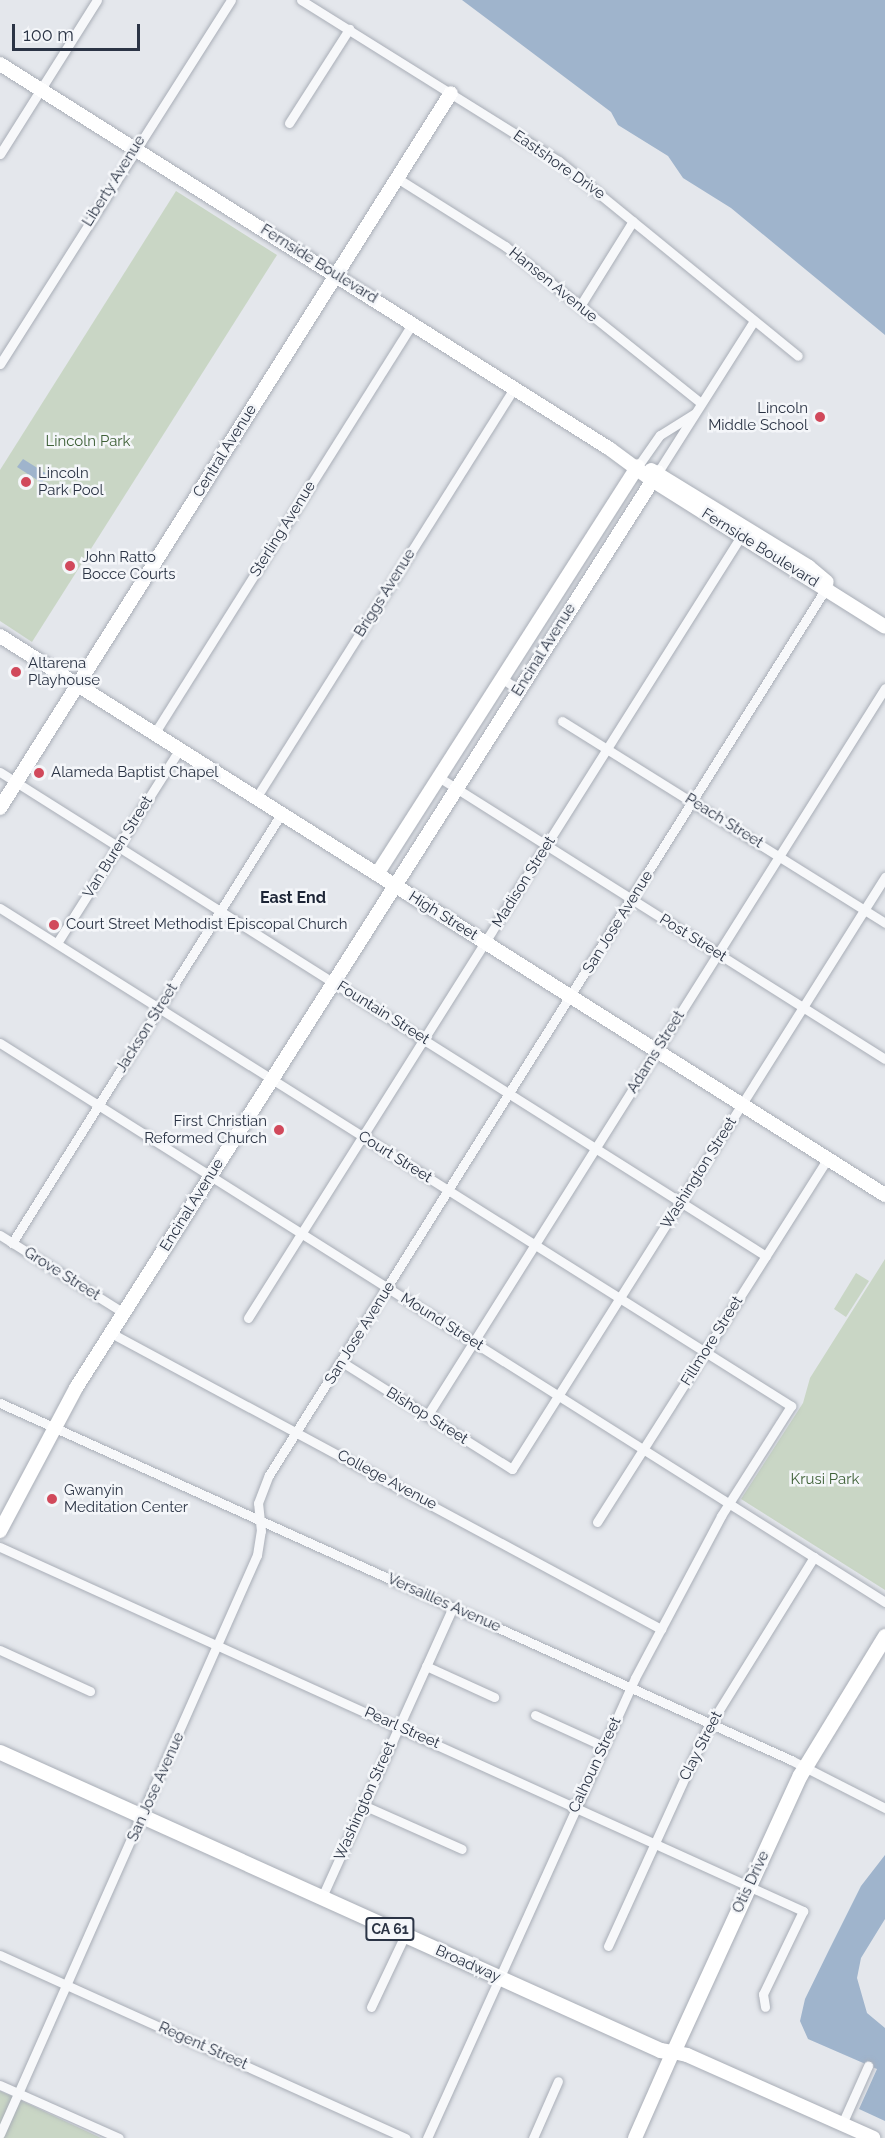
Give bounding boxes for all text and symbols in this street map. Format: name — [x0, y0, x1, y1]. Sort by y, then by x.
scale bar — [15, 12, 142, 50]
text: 100 m — [23, 24, 74, 45]
street label: Eastshore Drive — [510, 127, 608, 203]
street label: Liberty Avenue — [79, 132, 149, 230]
street label: Fernside Boulevard — [257, 221, 381, 307]
street label: Hansen Avenue — [505, 244, 601, 326]
place label: Lincoln Middle School — [708, 399, 808, 434]
street label: Central Avenue — [189, 401, 261, 501]
marker: Lincoln Middle School — [813, 410, 827, 424]
park label: Lincoln Park — [45, 433, 131, 451]
place label: Lincoln Park Pool — [38, 464, 104, 499]
marker: Lincoln Park Pool — [19, 475, 33, 489]
street label: Sterling Avenue — [246, 478, 320, 580]
street label: Fernside Boulevard — [698, 505, 822, 591]
street label: Briggs Avenue — [351, 546, 419, 640]
place label: John Ratto Bocce Courts — [82, 548, 176, 583]
marker: John Ratto Bocce Courts — [63, 559, 77, 573]
street label: Encinal Avenue — [508, 600, 580, 700]
place label: Altarena Playhouse — [28, 654, 100, 689]
marker: Altarena Playhouse — [9, 665, 23, 679]
place label: Alameda Baptist Chapel — [51, 764, 218, 782]
marker: Alameda Baptist Chapel — [32, 766, 46, 780]
street label: Peach Street — [682, 790, 766, 852]
street label: Van Buren Street — [79, 793, 157, 901]
street label: Madison Street — [489, 833, 559, 931]
street label: San Jose Avenue — [579, 867, 657, 977]
district label: East End — [260, 888, 326, 908]
street label: High Street — [405, 888, 481, 944]
street label: Post Street — [656, 910, 730, 966]
place label: Court Street Methodist Episcopal Church — [66, 916, 348, 934]
marker: Court Street Methodist Episcopal Church — [47, 918, 61, 932]
street label: Fountain Street — [334, 977, 432, 1049]
street label: Jackson Street — [112, 980, 182, 1076]
street label: Adams Street — [623, 1007, 689, 1097]
place label: First Christian Reformed Church — [144, 1112, 267, 1147]
street label: Washington Street — [657, 1114, 741, 1232]
marker: First Christian Reformed Church — [272, 1123, 286, 1137]
street label: Court Street — [355, 1127, 435, 1187]
street label: Encinal Avenue — [156, 1155, 228, 1255]
street label: Grove Street — [21, 1243, 103, 1305]
street label: San Jose Avenue — [321, 1278, 399, 1388]
street label: Mound Street — [397, 1289, 487, 1355]
street label: Fillmore Street — [677, 1293, 747, 1389]
street label: Bishop Street — [383, 1384, 471, 1448]
street label: College Avenue — [334, 1446, 440, 1514]
park label: Krusi Park — [791, 1471, 859, 1489]
place label: Gwanyin Meditation Center — [64, 1481, 188, 1516]
marker: Gwanyin Meditation Center — [45, 1492, 59, 1506]
street label: Versailles Avenue — [384, 1570, 504, 1636]
street label: Pearl Street — [361, 1703, 443, 1753]
street label: Clay Street — [676, 1708, 726, 1784]
street label: Calhoun Street — [565, 1714, 625, 1816]
street label: San Jose Avenue — [124, 1729, 188, 1845]
street label: Washington Street — [331, 1739, 399, 1863]
street label: Otis Drive — [729, 1848, 773, 1916]
road number: CA 61 — [364, 1918, 416, 1940]
street label: Broadway — [433, 1942, 503, 1986]
street label: Regent Street — [156, 2018, 250, 2074]

